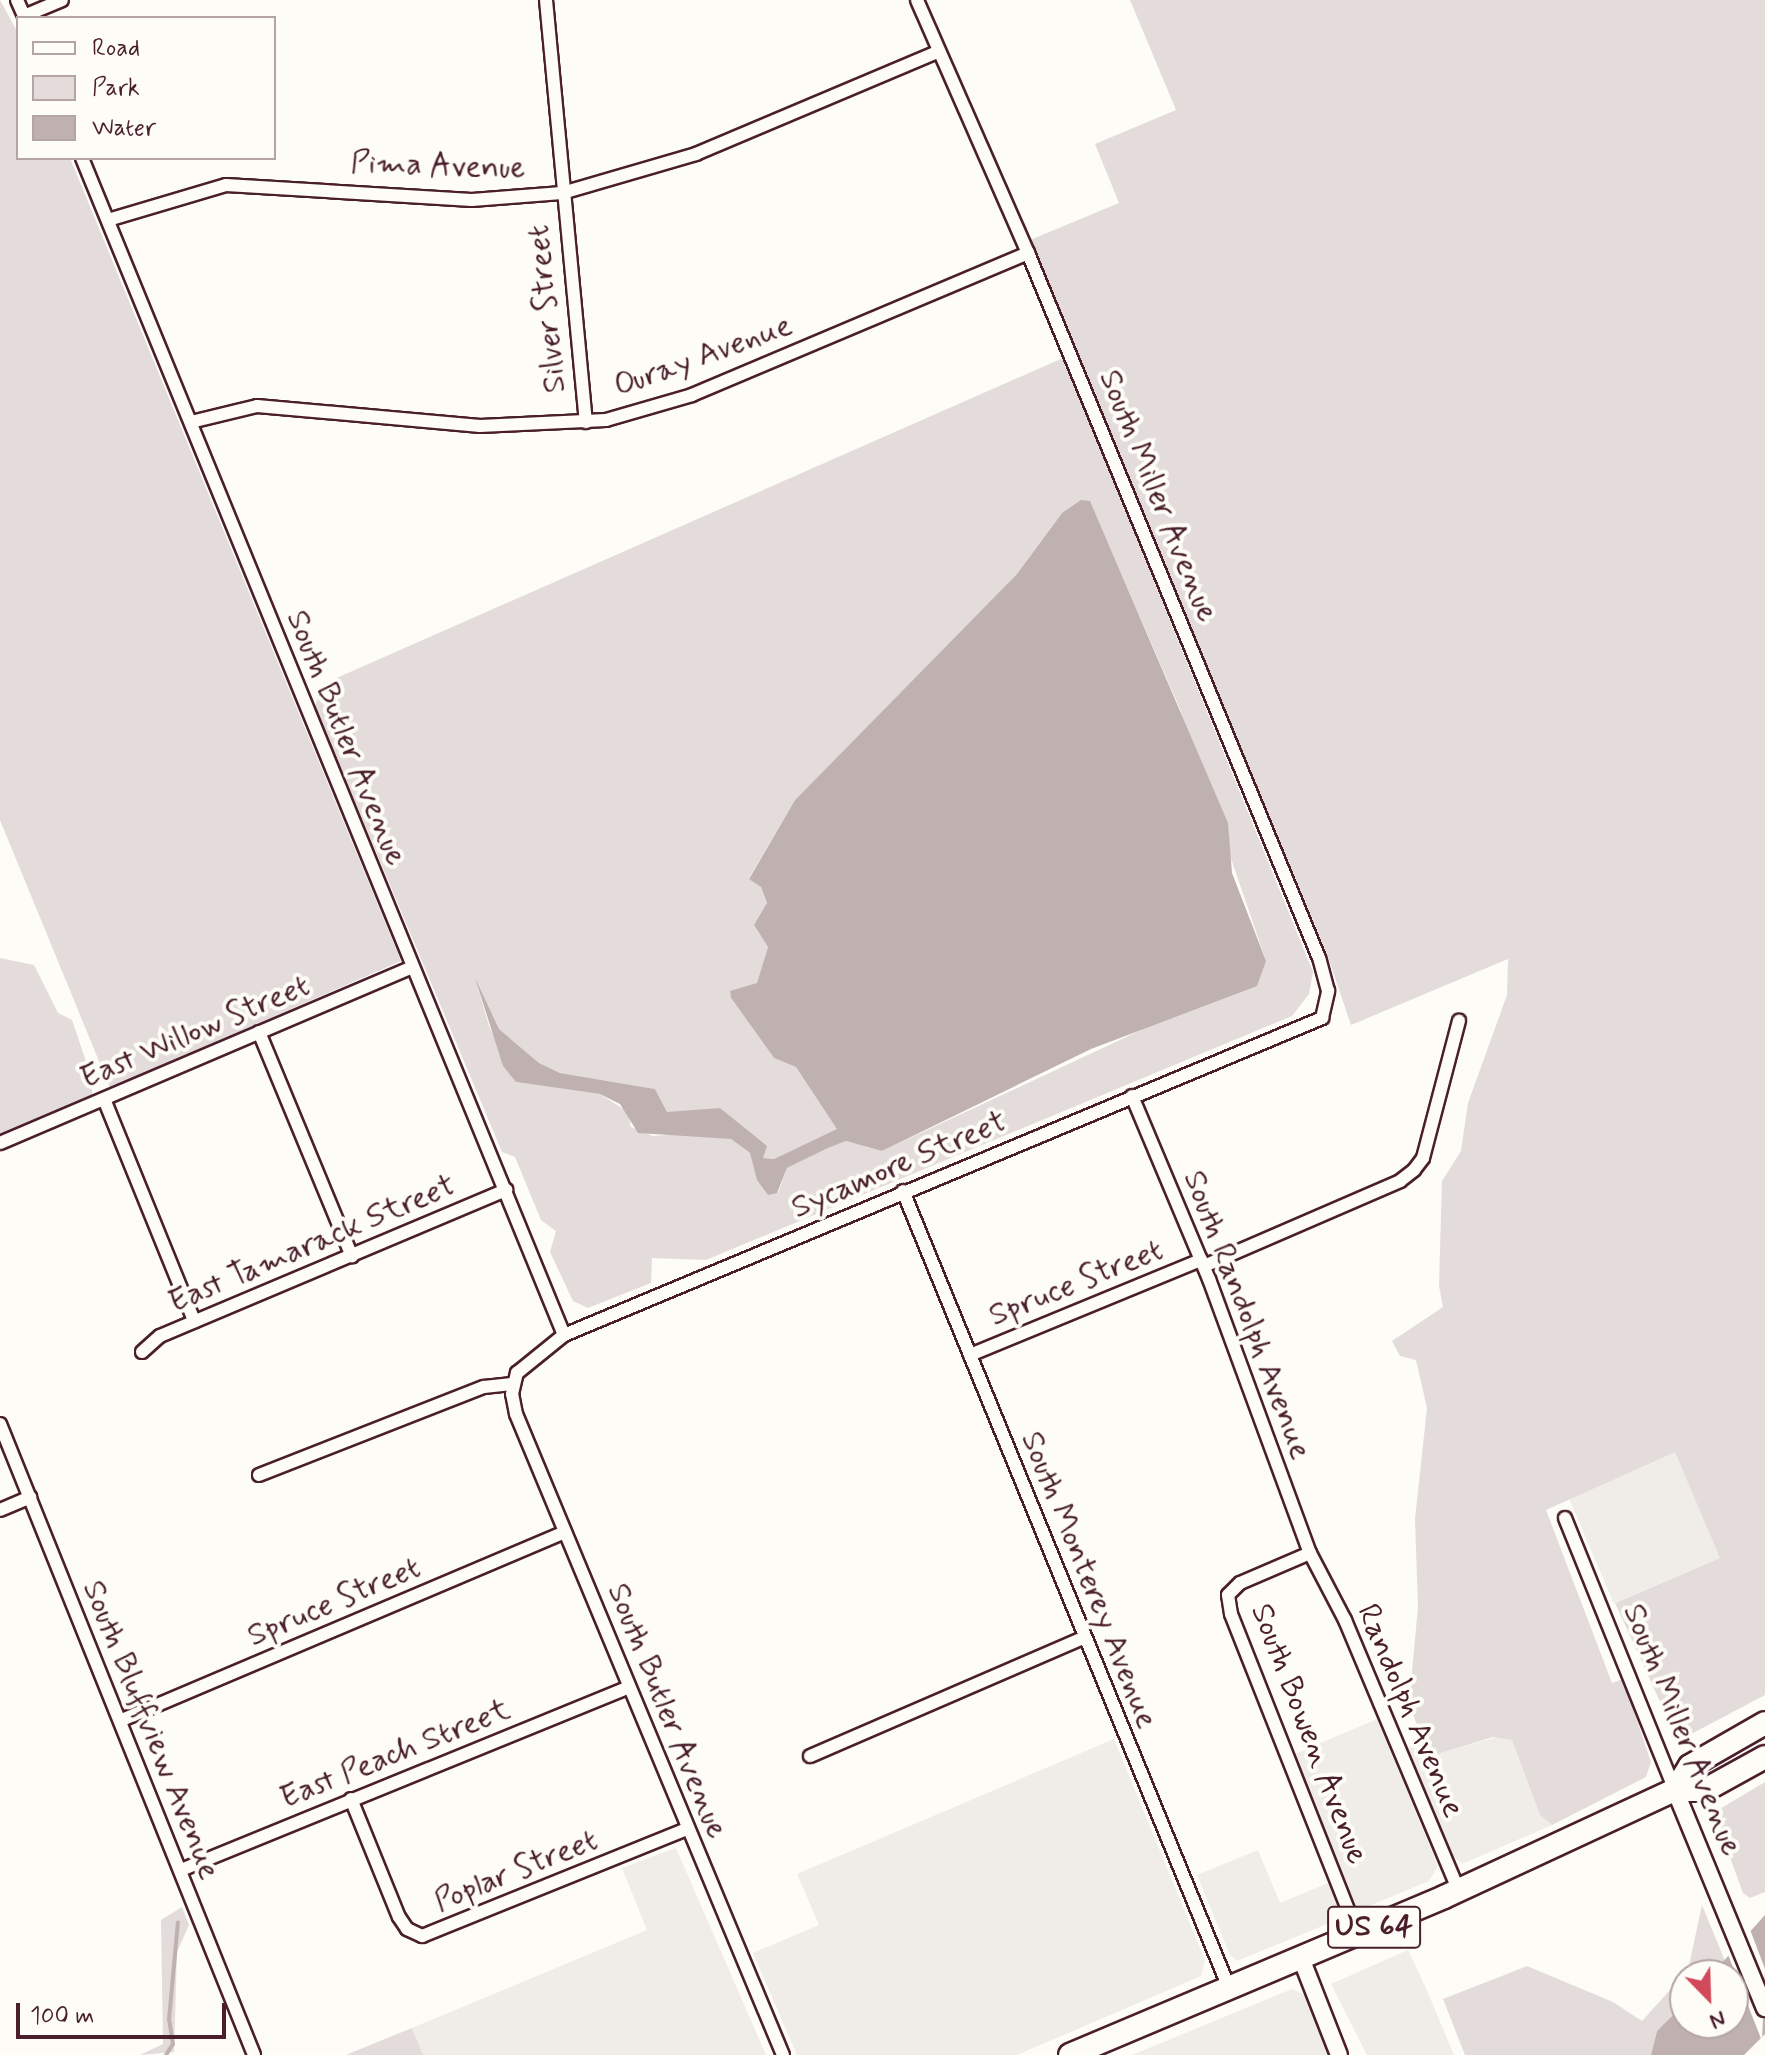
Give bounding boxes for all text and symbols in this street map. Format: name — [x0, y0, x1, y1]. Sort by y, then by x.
legend — [16, 16, 276, 160]
text: Road — [92, 33, 140, 64]
text: Park — [92, 73, 140, 104]
text: Water — [92, 113, 156, 144]
street label: Pima Avenue — [347, 144, 529, 188]
street label: Silver Street — [519, 220, 575, 398]
street label: Ouray Avenue — [608, 306, 798, 406]
street label: South Miller Avenue — [1090, 366, 1226, 626]
street label: South Butler Avenue — [278, 606, 414, 870]
street label: East Willow Street — [72, 965, 318, 1099]
street label: Sycamore Street — [786, 1103, 1012, 1227]
street label: South Randolph Avenue — [1174, 1165, 1320, 1465]
street label: East Tamarack Street — [164, 1167, 460, 1321]
street label: Spruce Street — [981, 1230, 1171, 1336]
street label: South Monterey Avenue — [1011, 1425, 1167, 1735]
street label: Spruce Street — [239, 1547, 429, 1657]
street label: South Bluffview Avenue — [73, 1575, 229, 1885]
street label: South Butler Avenue — [599, 1579, 735, 1843]
street label: South Bowen Avenue — [1241, 1596, 1377, 1872]
street label: Randolph Avenue — [1348, 1599, 1472, 1823]
street label: South Miller Avenue — [1614, 1600, 1750, 1860]
street label: East Peach Street — [274, 1690, 516, 1818]
street label: Poplar Street — [426, 1820, 606, 1922]
road number: US 64 — [1326, 1901, 1422, 1953]
north arrow — [1669, 1959, 1749, 2039]
scale bar — [20, 1987, 230, 2037]
text: 100 m — [30, 2001, 94, 2032]
text: N — [1705, 2004, 1730, 2035]

